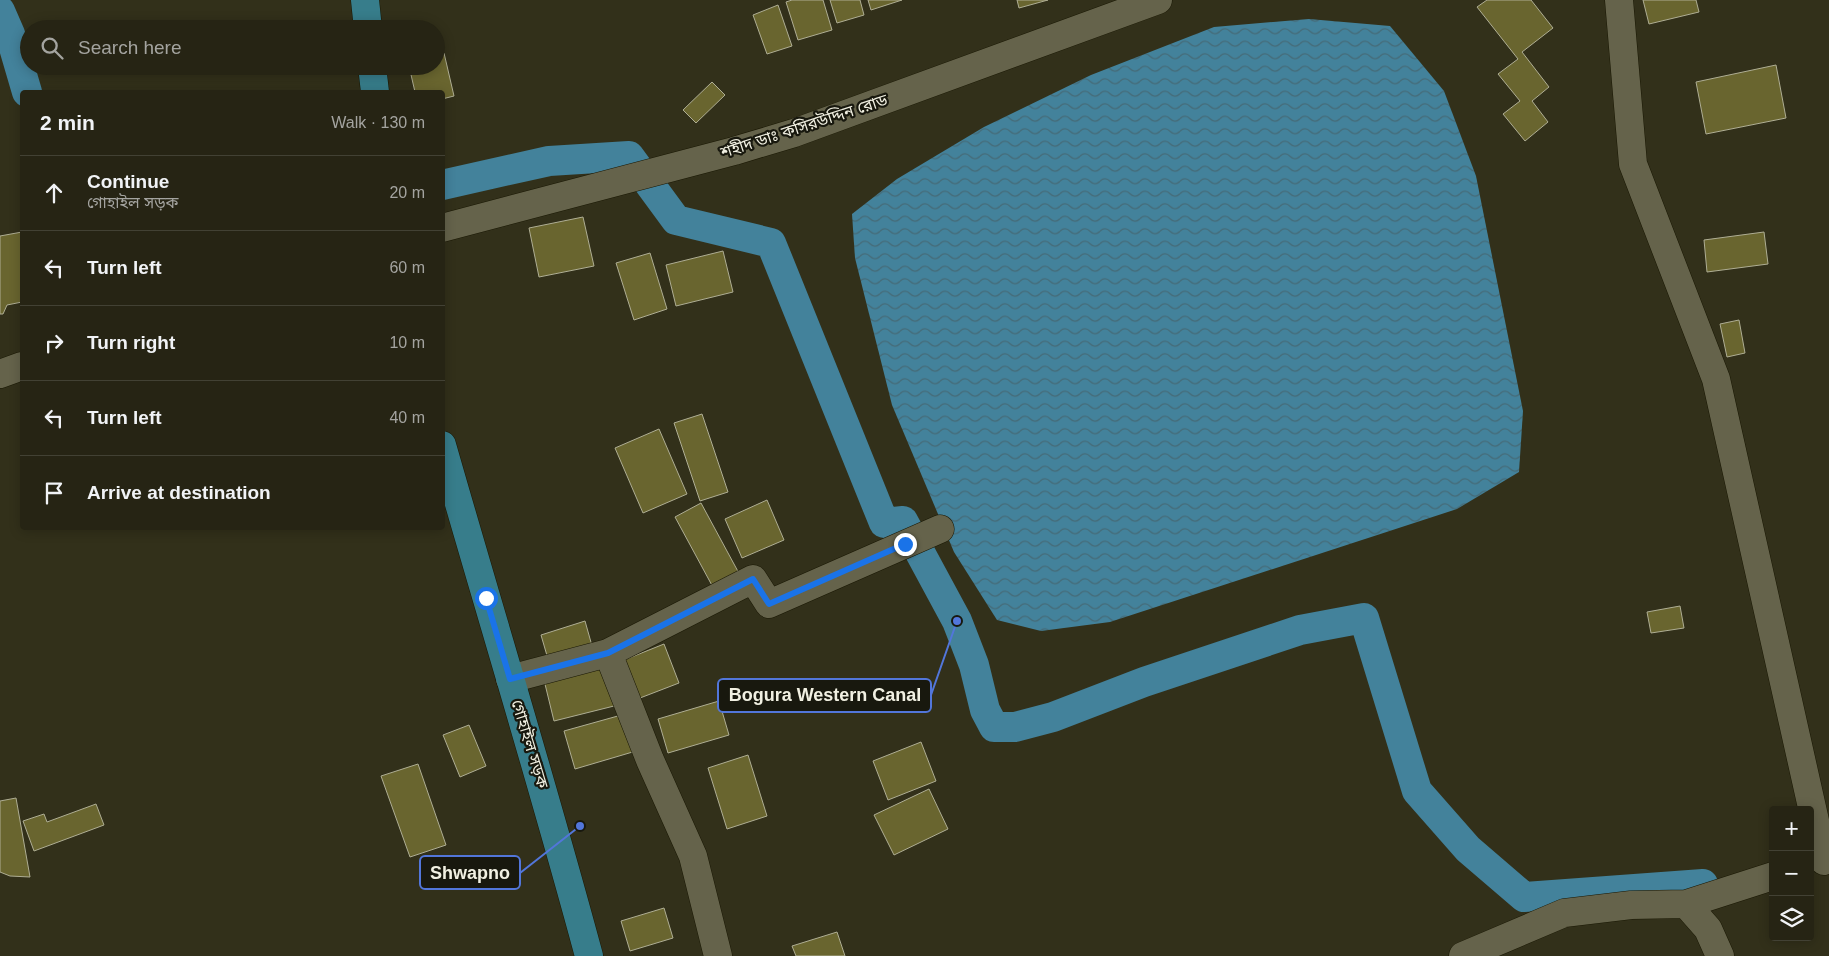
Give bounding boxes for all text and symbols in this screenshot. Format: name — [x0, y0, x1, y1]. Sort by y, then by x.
search box — [20, 20, 445, 75]
icon: search — [38, 34, 66, 62]
text: Search here — [78, 37, 182, 58]
street label: শহীদ ডাঃ কসিরউদ্দিন রোড — [717, 90, 890, 161]
text: 2 min — [40, 111, 95, 134]
text: Walk · 130 m — [331, 114, 425, 131]
text: Continue — [87, 171, 169, 192]
icon: ahead — [40, 179, 68, 207]
text: 20 m — [389, 184, 425, 201]
text: গোহাইল সড়ক — [87, 194, 179, 211]
icon: left — [40, 254, 68, 282]
text: Turn left — [87, 257, 162, 278]
text: 60 m — [389, 259, 425, 276]
icon: right — [40, 329, 68, 357]
text: Turn right — [87, 332, 175, 353]
text: 10 m — [389, 334, 425, 351]
icon: left — [40, 404, 68, 432]
text: Turn left — [87, 407, 162, 428]
text: 40 m — [389, 409, 425, 426]
icon: arrive — [40, 479, 68, 507]
text: Arrive at destination — [87, 482, 271, 503]
route end — [894, 533, 917, 556]
route start — [475, 587, 498, 610]
callout: Bogura Western Canal — [718, 679, 931, 712]
text: Bogura Western Canal — [729, 685, 921, 705]
street label: গোহাইল সড়ক — [508, 697, 553, 791]
map controls — [1769, 806, 1814, 941]
button: + — [1769, 806, 1814, 851]
button: − — [1769, 851, 1814, 896]
callout: Shwapno — [420, 856, 520, 889]
text: Shwapno — [430, 863, 510, 883]
button: layers — [1769, 896, 1814, 941]

